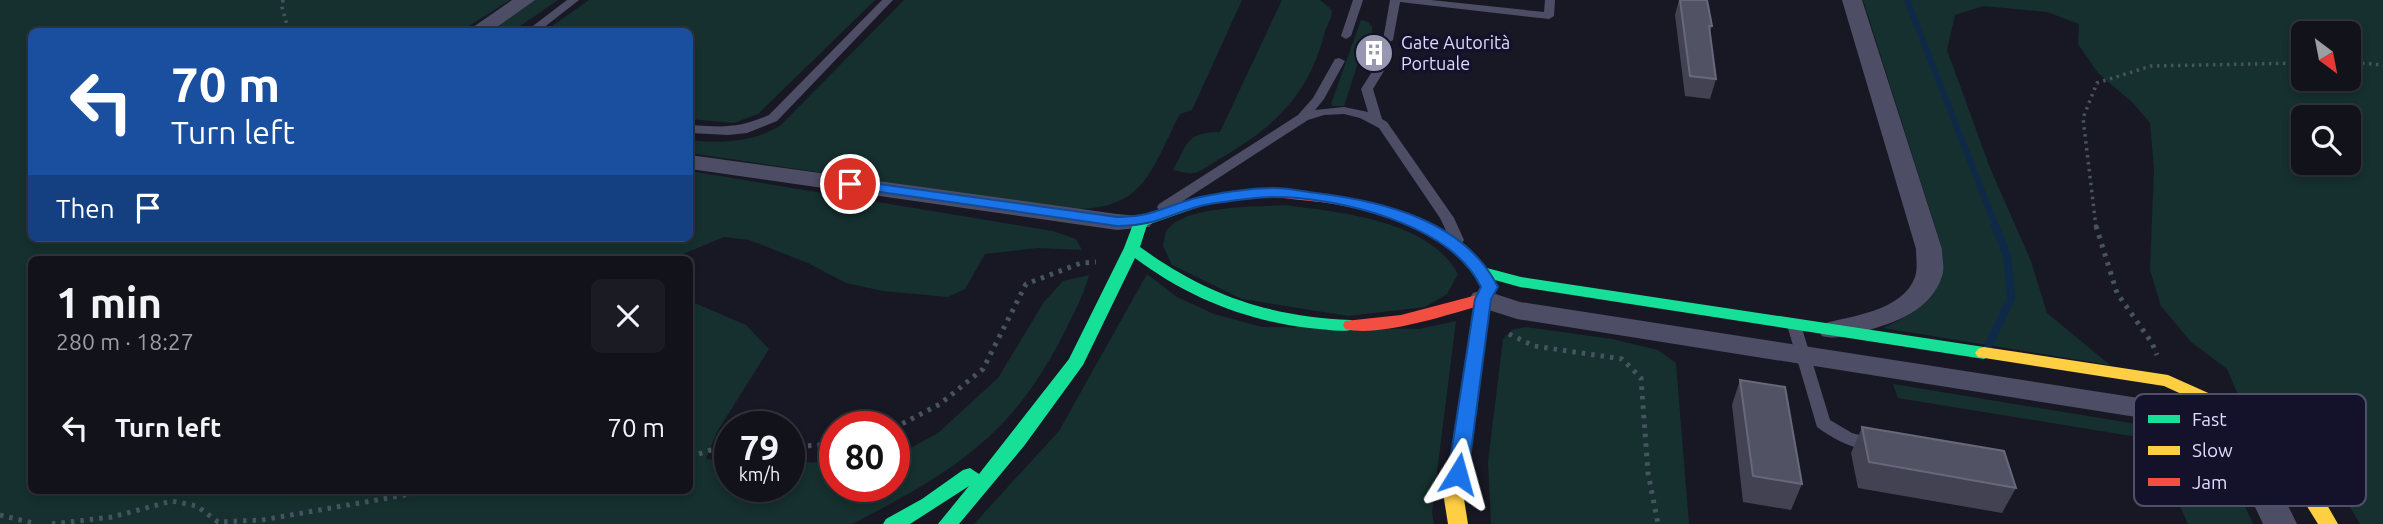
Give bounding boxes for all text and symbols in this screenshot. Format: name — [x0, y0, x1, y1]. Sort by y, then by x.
north arrow — [2291, 21, 2361, 91]
map controls — [2291, 21, 2361, 175]
building icon: Gate Autorità Portuale — [1353, 32, 1395, 74]
place label: Gate Autorità Portuale — [1401, 32, 1510, 73]
icon: left — [56, 56, 147, 147]
text: 70 m — [171, 56, 280, 111]
button: search — [2291, 105, 2361, 175]
text: Turn left — [171, 114, 295, 150]
pin — [820, 154, 880, 214]
icon: arrive — [831, 165, 869, 203]
icon: arrive — [129, 189, 167, 227]
text: Then — [56, 194, 115, 223]
text: 1 min — [56, 279, 162, 326]
button: close — [591, 279, 665, 353]
text: 280 m · 18:27 — [56, 329, 194, 354]
legend — [2134, 394, 2366, 506]
text: Fast — [2192, 408, 2227, 430]
icon: left — [56, 409, 94, 447]
speed limit sign: 80 — [819, 411, 910, 502]
text: Turn left — [115, 413, 221, 442]
text: 70 m — [607, 413, 665, 442]
text: 79 — [740, 427, 779, 467]
position arrow — [1421, 437, 1495, 511]
text: Slow — [2192, 439, 2233, 461]
text: km/h — [739, 464, 780, 484]
text: Jam — [2192, 471, 2228, 493]

